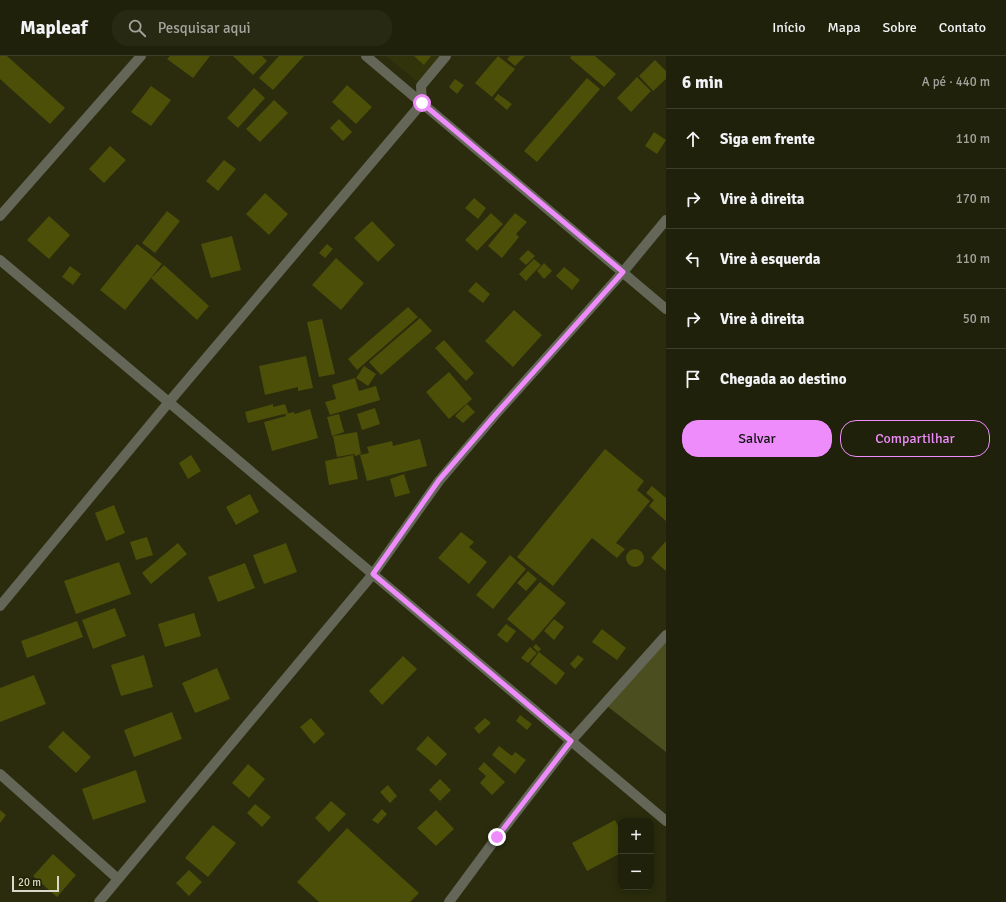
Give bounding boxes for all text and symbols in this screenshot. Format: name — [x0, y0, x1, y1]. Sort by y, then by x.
search box — [112, 10, 392, 46]
text: Mapleaf — [20, 16, 88, 40]
icon: search — [126, 17, 148, 39]
text: Pesquisar aqui — [158, 19, 251, 37]
text: Início — [772, 19, 806, 36]
text: Mapa — [828, 19, 860, 36]
text: Sobre — [882, 19, 917, 36]
text: Contato — [939, 19, 986, 36]
text: 6 min — [682, 72, 723, 93]
text: A pé · 440 m — [922, 74, 990, 90]
route start — [413, 94, 431, 112]
icon: ahead — [682, 128, 704, 150]
text: Siga em frente — [720, 130, 815, 148]
text: 110 m — [956, 131, 990, 147]
icon: right — [682, 188, 704, 210]
text: Vire à direita — [720, 190, 804, 208]
text: 170 m — [956, 191, 990, 207]
icon: left — [682, 248, 704, 270]
text: Vire à esquerda — [720, 250, 820, 268]
text: 110 m — [956, 251, 990, 267]
icon: right — [682, 308, 704, 330]
text: Vire à direita — [720, 310, 804, 328]
text: 50 m — [963, 311, 990, 327]
icon: arrive — [682, 368, 704, 390]
text: Chegada ao destino — [720, 370, 847, 388]
button: Salvar — [682, 420, 832, 457]
button: Compartilhar — [840, 420, 990, 457]
map controls — [618, 818, 654, 890]
button: + — [618, 818, 654, 854]
route end — [488, 828, 506, 846]
button: − — [618, 854, 654, 890]
scale bar — [12, 874, 59, 893]
text: 20 m — [18, 876, 41, 889]

